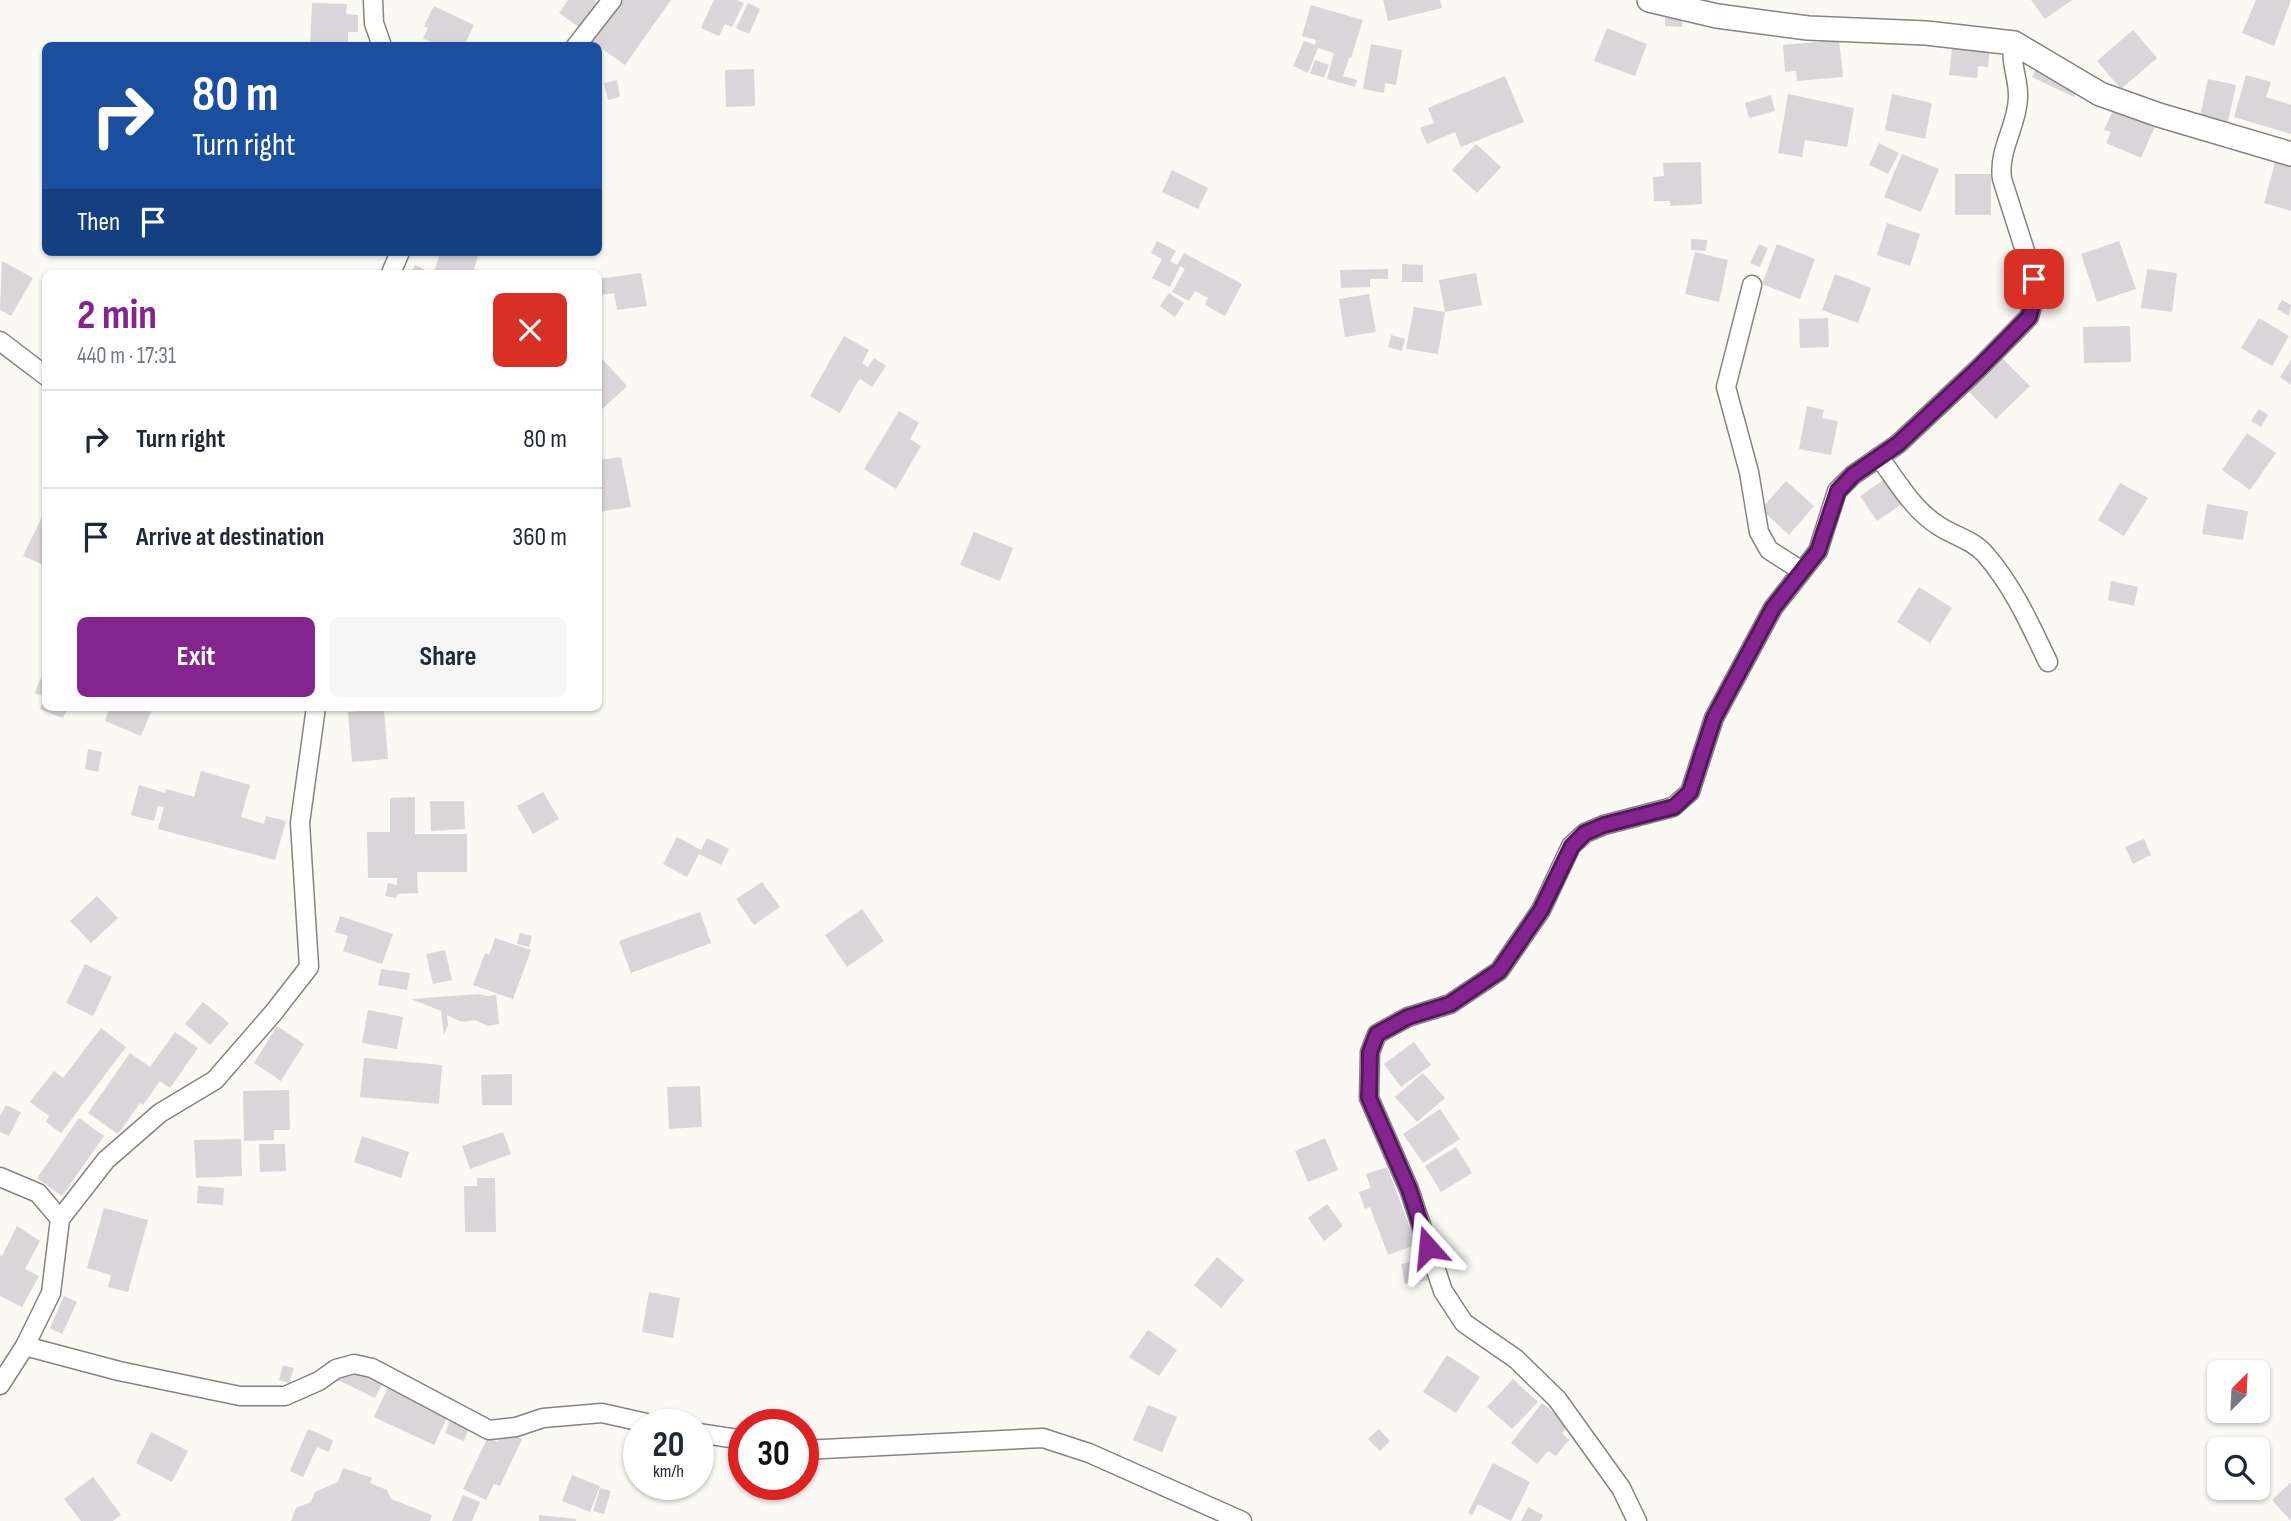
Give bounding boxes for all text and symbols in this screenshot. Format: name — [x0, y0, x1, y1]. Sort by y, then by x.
text: 80 m — [192, 66, 279, 125]
icon: right — [77, 70, 168, 161]
text: Turn right — [192, 126, 296, 165]
icon: arrive — [134, 203, 172, 241]
text: Then — [77, 207, 120, 238]
pin — [2004, 249, 2064, 309]
icon: arrive — [2015, 260, 2053, 298]
text: 2 min — [77, 290, 157, 341]
button: close — [493, 293, 567, 367]
text: 440 m · 17:31 — [77, 342, 176, 370]
icon: right — [77, 420, 115, 458]
text: Turn right — [136, 424, 225, 455]
text: 80 m — [523, 424, 567, 455]
icon: arrive — [77, 518, 115, 556]
text: Arrive at destination — [136, 522, 324, 553]
text: 360 m — [512, 522, 567, 553]
button: Exit — [77, 617, 315, 697]
button: Share — [329, 617, 567, 697]
position arrow — [1391, 1210, 1465, 1284]
north arrow — [2207, 1360, 2270, 1423]
map controls — [2207, 1360, 2270, 1500]
speed limit sign: 30 — [728, 1409, 819, 1500]
text: 20 — [653, 1424, 685, 1467]
button: search — [2207, 1437, 2270, 1500]
text: km/h — [653, 1461, 684, 1482]

